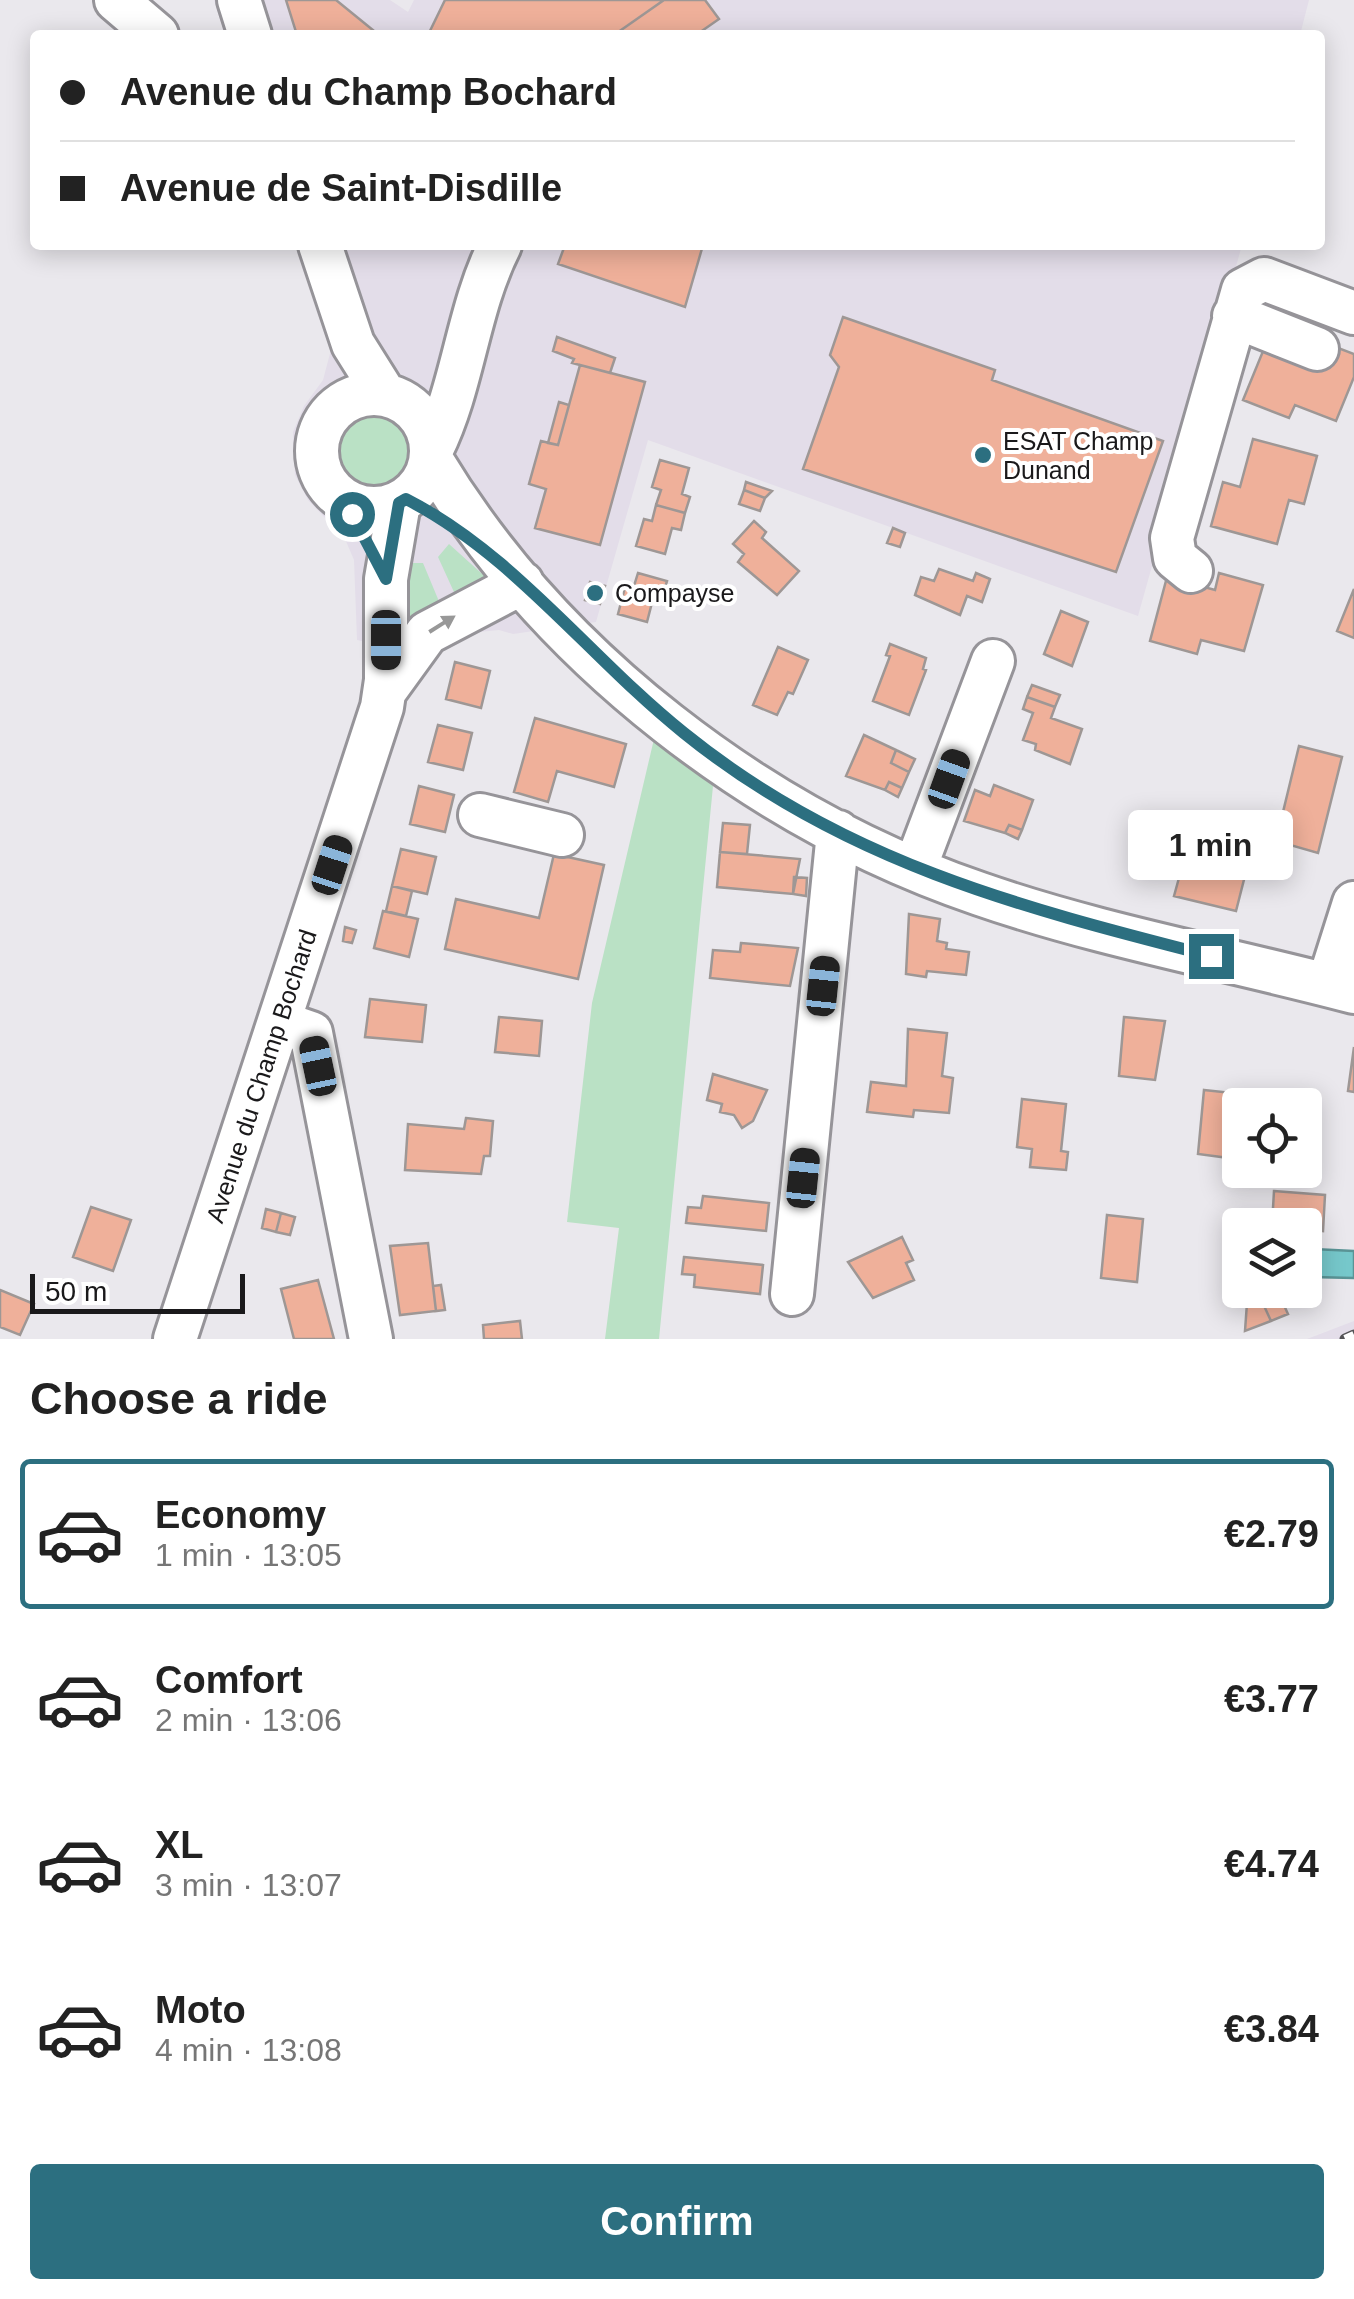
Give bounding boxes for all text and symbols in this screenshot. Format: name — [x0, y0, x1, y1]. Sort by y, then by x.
text: Avenue du Champ Bochard — [120, 71, 617, 113]
text: Avenue de Saint-Disdille — [120, 167, 562, 209]
place label: ESAT Champ Dunand — [1003, 427, 1154, 484]
marker: ESAT Champ Dunand — [972, 444, 994, 466]
route start — [330, 492, 375, 537]
place label: Compayse — [615, 579, 735, 607]
marker: Compayse — [584, 582, 606, 604]
car — [371, 610, 401, 670]
one-way arrow — [428, 615, 455, 634]
car — [925, 746, 973, 812]
callout: 1 min — [1128, 811, 1294, 881]
text: 1 min — [1169, 827, 1252, 863]
car — [308, 832, 356, 898]
street label: Avenue du Champ Bochard — [200, 926, 322, 1226]
route end — [1189, 934, 1234, 979]
car — [805, 955, 841, 1017]
car — [297, 1034, 339, 1098]
map controls — [1222, 1088, 1322, 1308]
button: locate — [1222, 1088, 1322, 1188]
car — [785, 1147, 821, 1209]
button: layers — [1222, 1208, 1322, 1308]
scale bar — [30, 1269, 245, 1314]
text: 50 m — [45, 1276, 107, 1307]
text: Choose a ride — [30, 1373, 328, 1424]
icon: car — [35, 1489, 125, 1579]
text: Economy — [155, 1494, 326, 1536]
text: €2.79 — [1224, 1513, 1319, 1555]
text: 1 min · 13:05 — [155, 1537, 342, 1573]
icon: car — [35, 1654, 125, 1744]
text: Comfort — [155, 1659, 303, 1701]
text: €3.77 — [1224, 1678, 1319, 1720]
text: 2 min · 13:06 — [155, 1702, 342, 1738]
icon: car — [35, 1819, 125, 1909]
text: XL — [155, 1824, 204, 1866]
text: €4.74 — [1224, 1843, 1319, 1885]
text: 3 min · 13:07 — [155, 1867, 342, 1903]
icon: car — [35, 1984, 125, 2074]
text: Moto — [155, 1989, 246, 2031]
text: €3.84 — [1224, 2008, 1319, 2050]
text: 4 min · 13:08 — [155, 2032, 342, 2068]
button: Confirm — [30, 2164, 1324, 2279]

